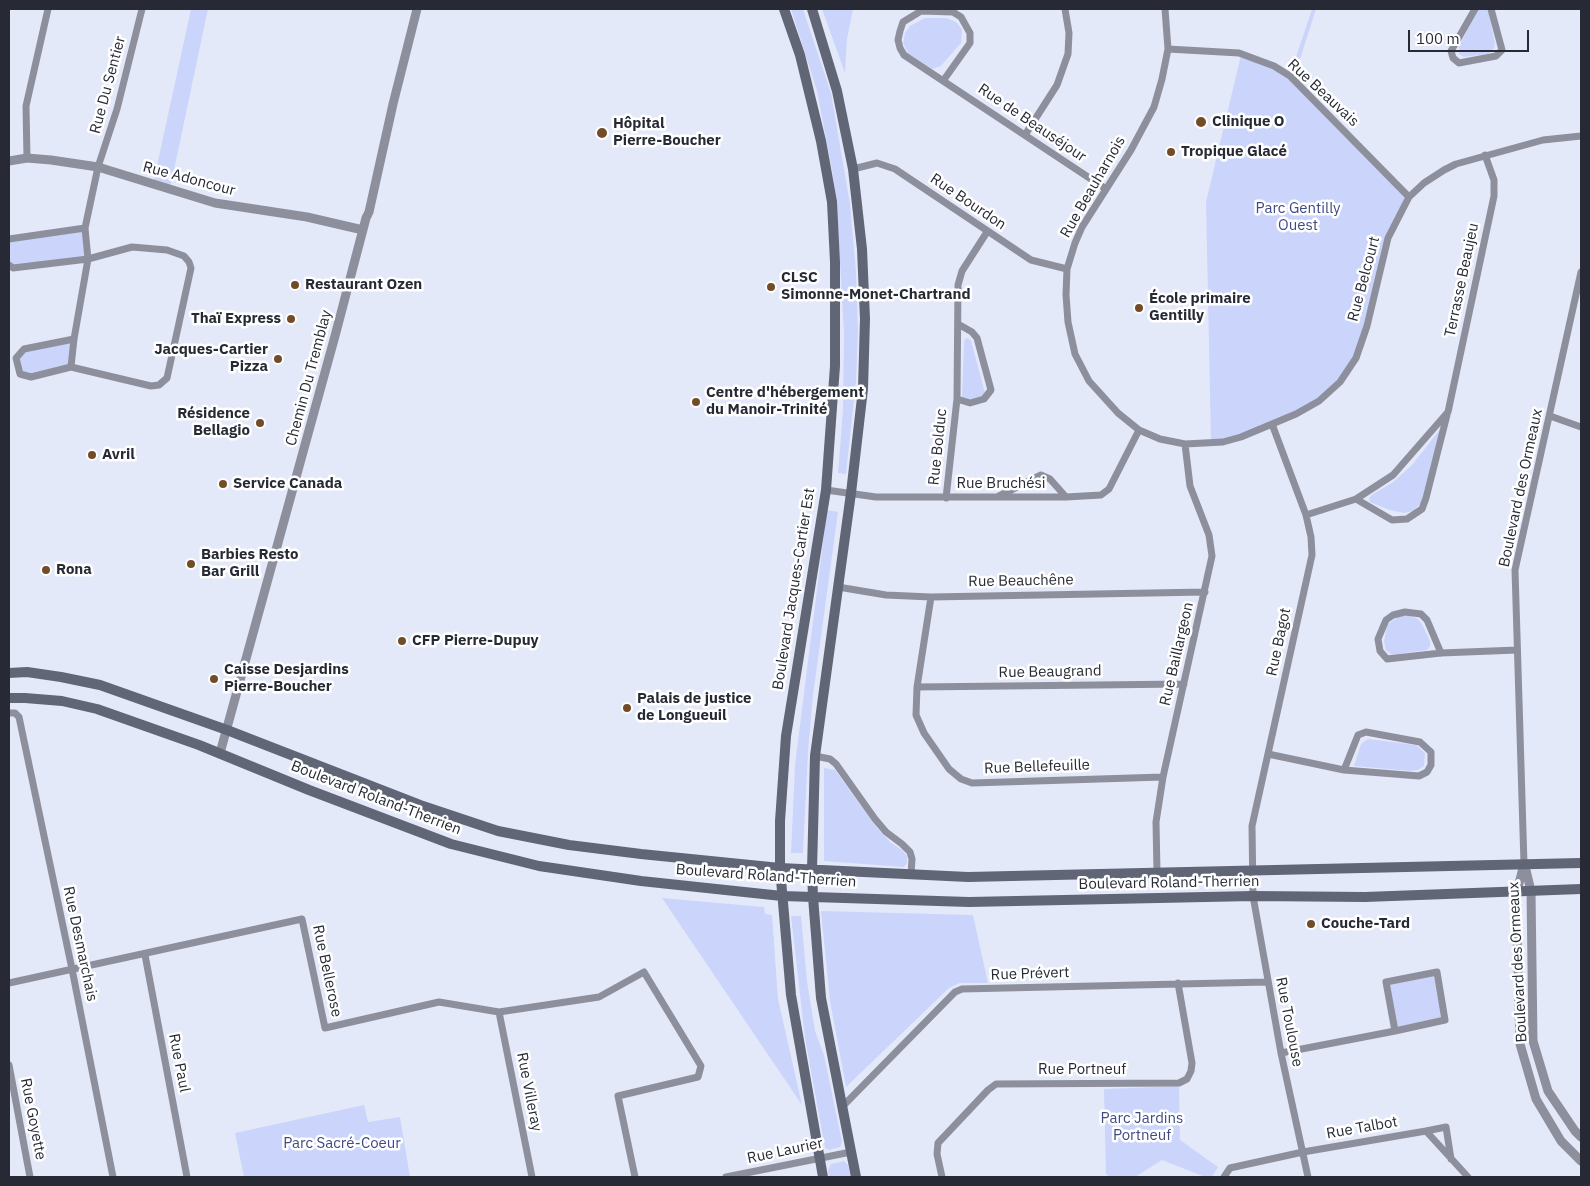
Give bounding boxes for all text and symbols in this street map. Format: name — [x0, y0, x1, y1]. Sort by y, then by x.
scale bar — [1410, 20, 1531, 52]
text: 100 m — [1416, 29, 1460, 48]
street label: Rue Du Sentier — [86, 34, 130, 136]
street label: Rue Beauvais — [1284, 55, 1362, 131]
street label: Rue de Beauséjour — [974, 80, 1090, 166]
place label: Clinique O — [1212, 113, 1285, 131]
place label: Hôpital Pierre-Boucher — [613, 115, 721, 150]
marker: Clinique O — [1194, 115, 1208, 129]
marker: Hôpital Pierre-Boucher — [595, 126, 609, 140]
street label: Rue Beauharnois — [1057, 133, 1129, 241]
place label: Tropique Glacé — [1181, 143, 1287, 161]
marker: Tropique Glacé — [1165, 146, 1177, 158]
street label: Rue Adoncour — [141, 158, 237, 200]
street label: Rue Bourdon — [927, 170, 1009, 234]
park label: Parc Gentilly Ouest — [1255, 200, 1341, 235]
street label: Terrasse Beaujeu — [1441, 221, 1483, 339]
street label: Rue Belcourt — [1344, 235, 1384, 323]
place label: CLSC Simonne-Monet-Chartrand — [781, 269, 971, 304]
place label: Restaurant Ozen — [305, 276, 422, 294]
marker: Restaurant Ozen — [289, 279, 301, 291]
marker: CLSC Simonne-Monet-Chartrand — [765, 281, 777, 293]
place label: École primaire Gentilly — [1149, 290, 1251, 325]
marker: École primaire Gentilly — [1133, 302, 1145, 314]
street label: Chemin Du Tremblay — [282, 308, 336, 448]
place label: Thaï Express — [191, 310, 281, 328]
marker: Thaï Express — [285, 313, 297, 325]
place label: Jacques-Cartier Pizza — [154, 341, 268, 376]
marker: Jacques-Cartier Pizza — [272, 353, 284, 365]
place label: Centre d'hébergement du Manoir-Trinité — [706, 384, 864, 419]
marker: Centre d'hébergement du Manoir-Trinité — [690, 396, 702, 408]
place label: Résidence Bellagio — [177, 405, 250, 440]
street label: Boulevard des Ormeaux — [1495, 407, 1547, 569]
street label: Rue Bolduc — [925, 408, 951, 486]
marker: Résidence Bellagio — [254, 417, 266, 429]
place label: Avril — [102, 446, 135, 464]
marker: Avril — [86, 449, 98, 461]
place label: Service Canada — [233, 475, 342, 493]
street label: Rue Bruchési — [956, 475, 1046, 493]
marker: Service Canada — [217, 478, 229, 490]
street label: Boulevard Jacques-Cartier Est — [769, 487, 819, 691]
place label: Barbies Resto Bar Grill — [201, 546, 298, 581]
marker: Barbies Resto Bar Grill — [185, 558, 197, 570]
place label: Rona — [56, 561, 92, 579]
marker: Rona — [40, 564, 52, 576]
street label: Rue Beauchêne — [968, 571, 1074, 591]
street label: Rue Baillargeon — [1156, 600, 1198, 708]
street label: Rue Bagot — [1263, 606, 1295, 678]
place label: CFP Pierre-Dupuy — [412, 632, 539, 650]
marker: CFP Pierre-Dupuy — [396, 635, 408, 647]
place label: Caisse Desjardins Pierre-Boucher — [224, 661, 349, 696]
street label: Rue Beaugrand — [998, 662, 1102, 682]
marker: Caisse Desjardins Pierre-Boucher — [208, 673, 220, 685]
place label: Palais de justice de Longueuil — [637, 690, 752, 725]
marker: Palais de justice de Longueuil — [621, 702, 633, 714]
street label: Rue Bellefeuille — [984, 756, 1090, 778]
street label: Boulevard Roland-Therrien — [288, 757, 464, 839]
street label: Boulevard Roland-Therrien — [675, 861, 857, 891]
street label: Boulevard Roland-Therrien — [1078, 872, 1260, 894]
street label: Boulevard des Ormeaux — [1505, 881, 1531, 1043]
street label: Rue Desmarchais — [59, 885, 101, 1003]
place label: Couche-Tard — [1321, 915, 1410, 933]
marker: Couche-Tard — [1305, 918, 1317, 930]
street label: Rue Bellerose — [308, 923, 346, 1019]
street label: Rue Prévert — [990, 964, 1070, 984]
street label: Rue Toulouse — [1271, 976, 1307, 1068]
street label: Rue Paul — [164, 1032, 194, 1094]
street label: Rue Villeray — [513, 1051, 545, 1133]
street label: Rue Portneuf — [1038, 1061, 1126, 1079]
street label: Rue Goyette — [16, 1077, 50, 1161]
park label: Parc Jardins Portneuf — [1101, 1110, 1183, 1145]
street label: Rue Talbot — [1325, 1113, 1399, 1143]
street label: Rue Laurier — [746, 1134, 824, 1168]
park label: Parc Sacré-Coeur — [283, 1135, 401, 1153]

